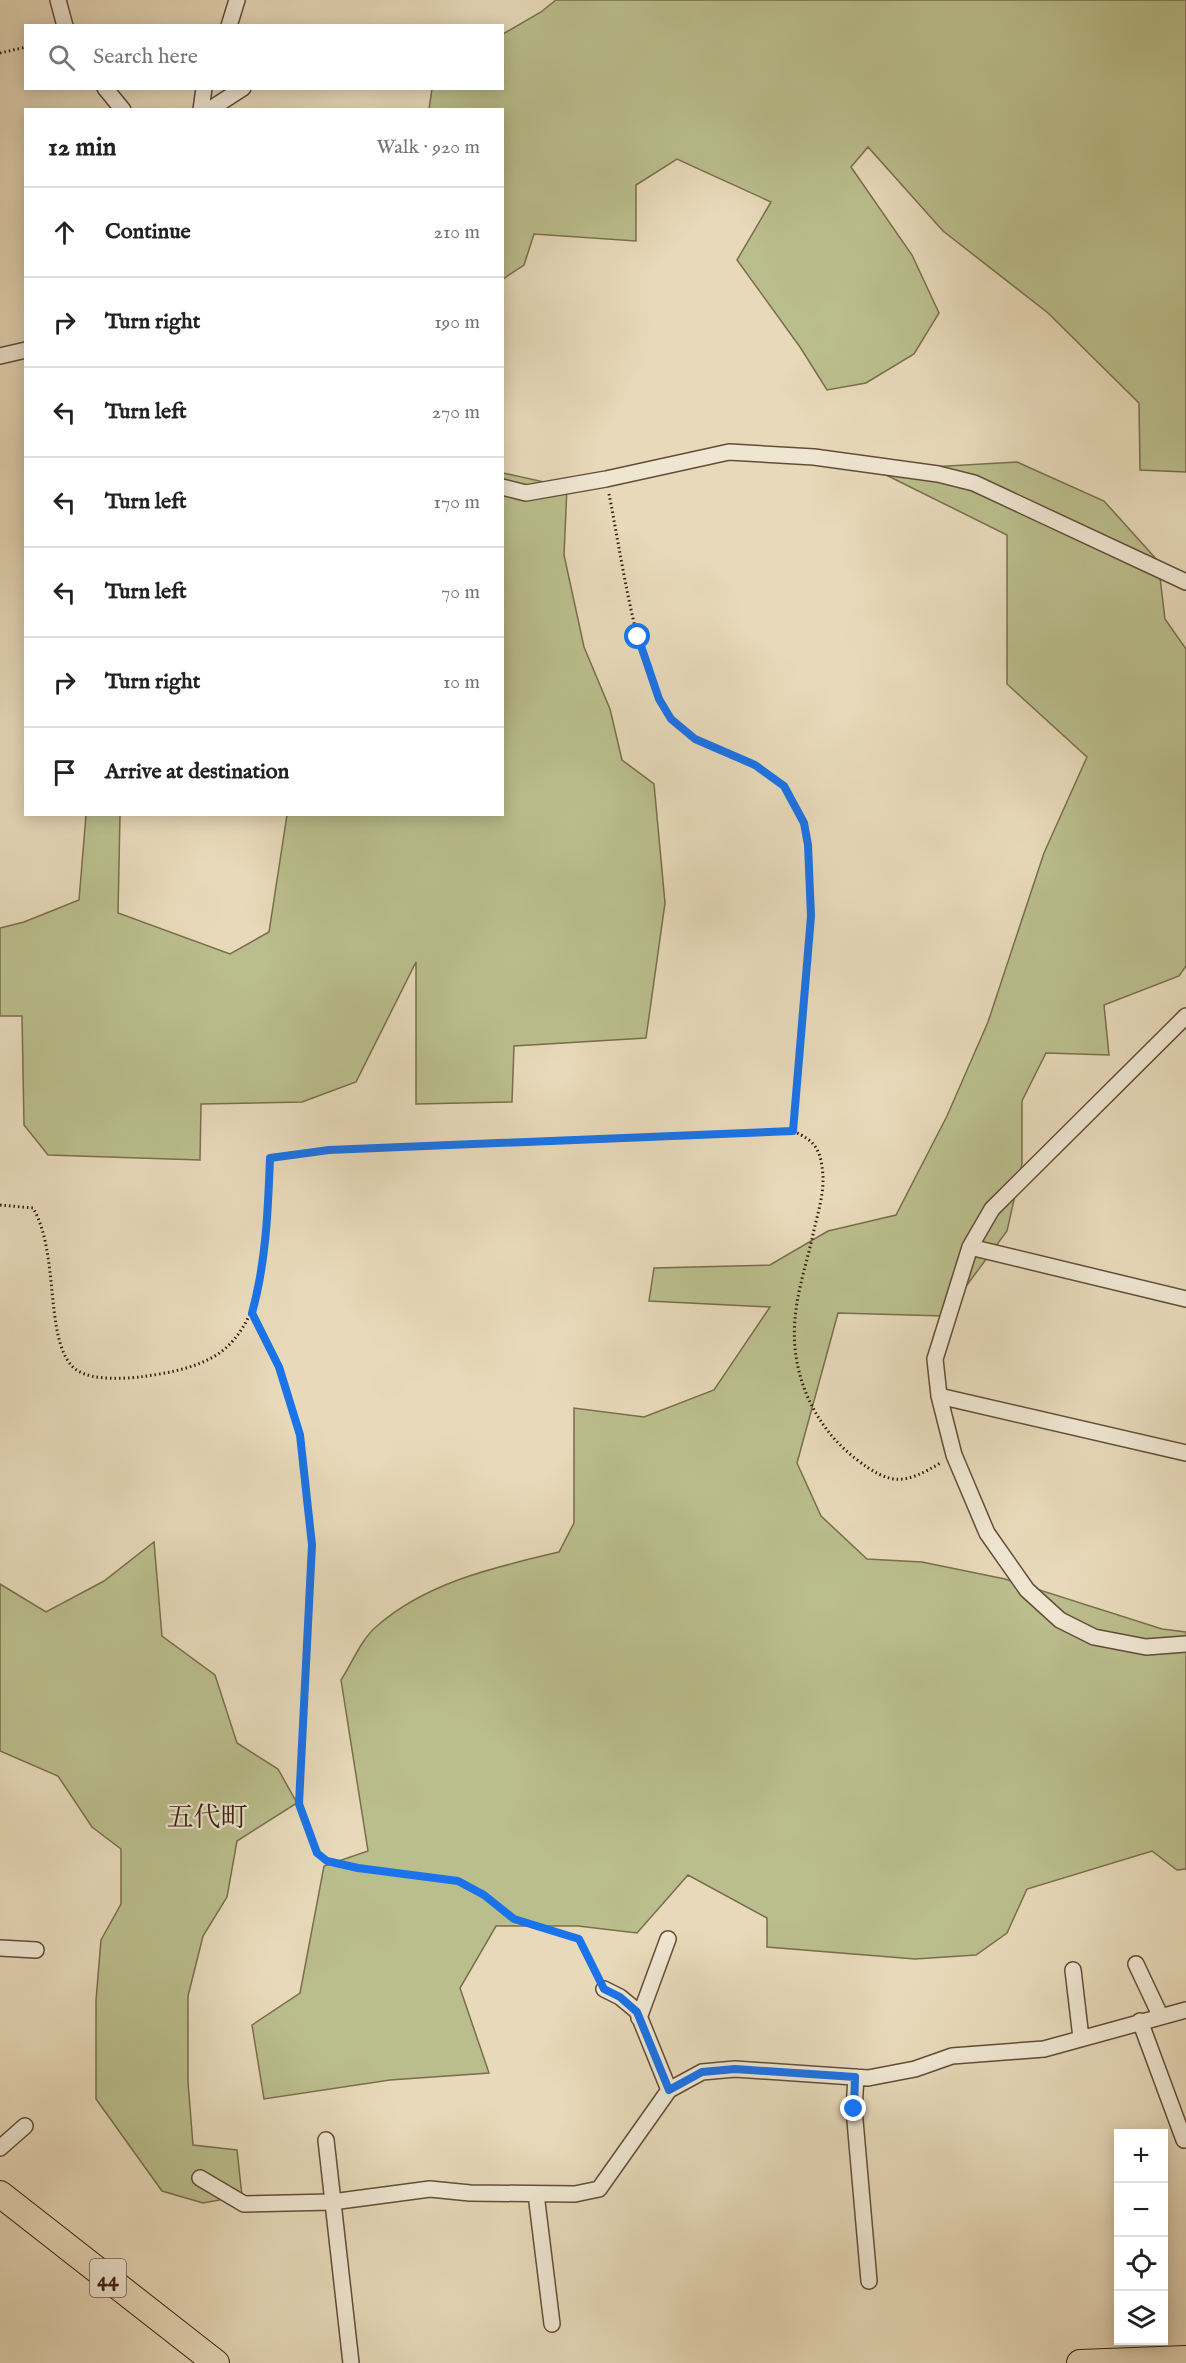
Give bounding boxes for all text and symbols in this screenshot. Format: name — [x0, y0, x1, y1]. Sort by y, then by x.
search box — [24, 24, 504, 90]
icon: search — [45, 41, 78, 74]
text: Search here — [93, 43, 198, 71]
text: 12 min — [48, 131, 116, 164]
text: Walk · 920 m — [376, 135, 480, 160]
icon: ahead — [48, 216, 81, 249]
text: Continue — [105, 218, 191, 246]
text: 210 m — [434, 220, 480, 245]
icon: right — [48, 306, 81, 339]
text: Turn right — [105, 308, 200, 336]
text: 190 m — [434, 310, 480, 335]
icon: left — [48, 396, 81, 429]
text: Turn left — [105, 398, 187, 426]
text: 270 m — [432, 400, 480, 425]
icon: left — [48, 486, 81, 519]
text: Turn left — [105, 488, 187, 516]
text: 170 m — [434, 490, 480, 515]
icon: left — [48, 576, 81, 609]
text: Turn left — [105, 578, 187, 606]
text: 70 m — [441, 580, 480, 605]
route start — [624, 623, 650, 649]
icon: right — [48, 666, 81, 699]
text: Turn right — [105, 668, 200, 696]
text: 10 m — [443, 670, 480, 695]
icon: arrive — [48, 756, 81, 789]
text: Arrive at destination — [105, 758, 289, 786]
district label: 五代町 — [167, 1802, 248, 1836]
route end — [840, 2095, 866, 2121]
map controls — [1114, 2129, 1168, 2345]
button: + — [1114, 2129, 1168, 2183]
button: − — [1114, 2183, 1168, 2237]
button: locate — [1114, 2237, 1168, 2291]
road number: 44 — [90, 2259, 126, 2297]
button: layers — [1114, 2291, 1168, 2345]

